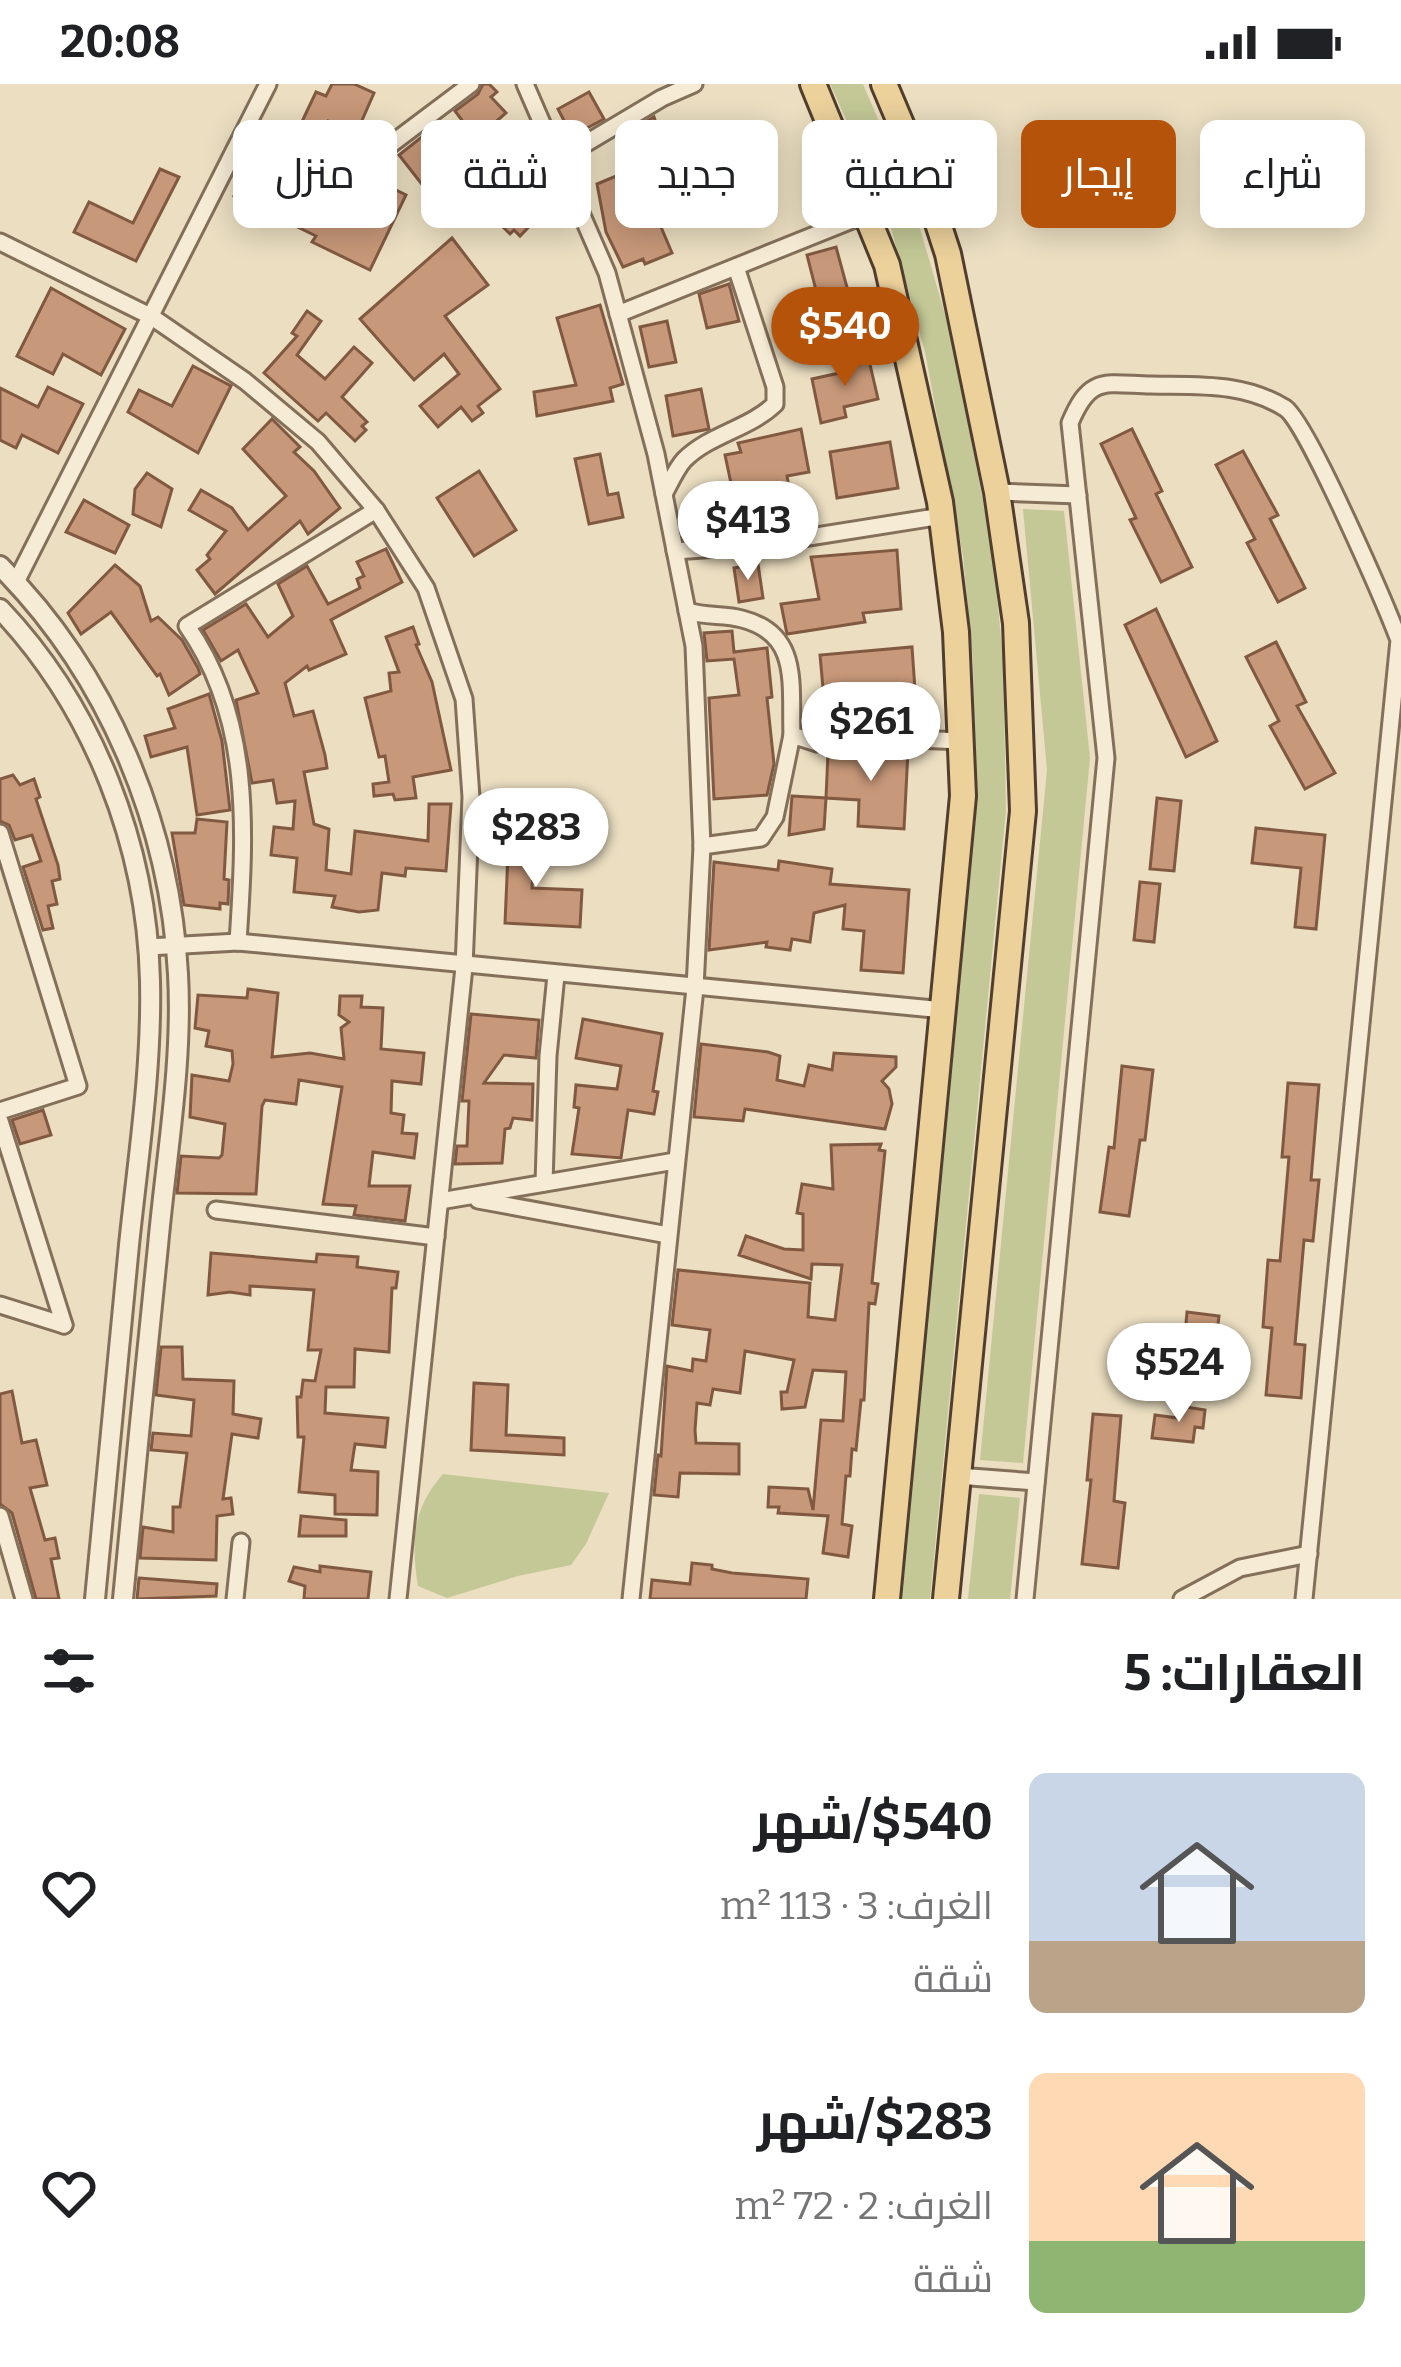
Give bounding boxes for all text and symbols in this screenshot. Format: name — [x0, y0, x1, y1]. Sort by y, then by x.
text: 20:08 — [60, 15, 180, 69]
chip: منزل — [233, 120, 397, 228]
chip: شقة — [421, 120, 591, 228]
chip: جديد — [615, 120, 778, 228]
chip: تصفية — [802, 120, 997, 228]
chip: إيجار — [1021, 120, 1176, 228]
chip: شراء — [1200, 120, 1365, 228]
pin: $540 — [774, 287, 916, 389]
text: $540 — [798, 303, 892, 349]
pin: $413 — [677, 481, 819, 583]
text: $413 — [705, 497, 791, 543]
pin: $261 — [800, 682, 942, 784]
text: $261 — [828, 698, 914, 744]
pin: $283 — [465, 788, 607, 890]
text: $283 — [491, 804, 581, 850]
pin: $524 — [1108, 1323, 1250, 1425]
text: $524 — [1134, 1339, 1224, 1385]
icon: filters — [36, 1638, 102, 1704]
text: العقارات: 5 — [1124, 1642, 1365, 1704]
text: $540/شهر — [754, 1791, 993, 1853]
icon: home — [1125, 1821, 1269, 1965]
icon: heart — [36, 1860, 102, 1926]
text: الغرف: 3 · 113 m² — [720, 1883, 993, 1929]
text: شقة — [913, 1956, 993, 2002]
text: $283/شهر — [757, 2091, 993, 2153]
icon: home — [1125, 2121, 1269, 2265]
icon: heart — [36, 2160, 102, 2226]
text: الغرف: 2 · 72 m² — [734, 2183, 993, 2229]
text: شقة — [913, 2256, 993, 2302]

